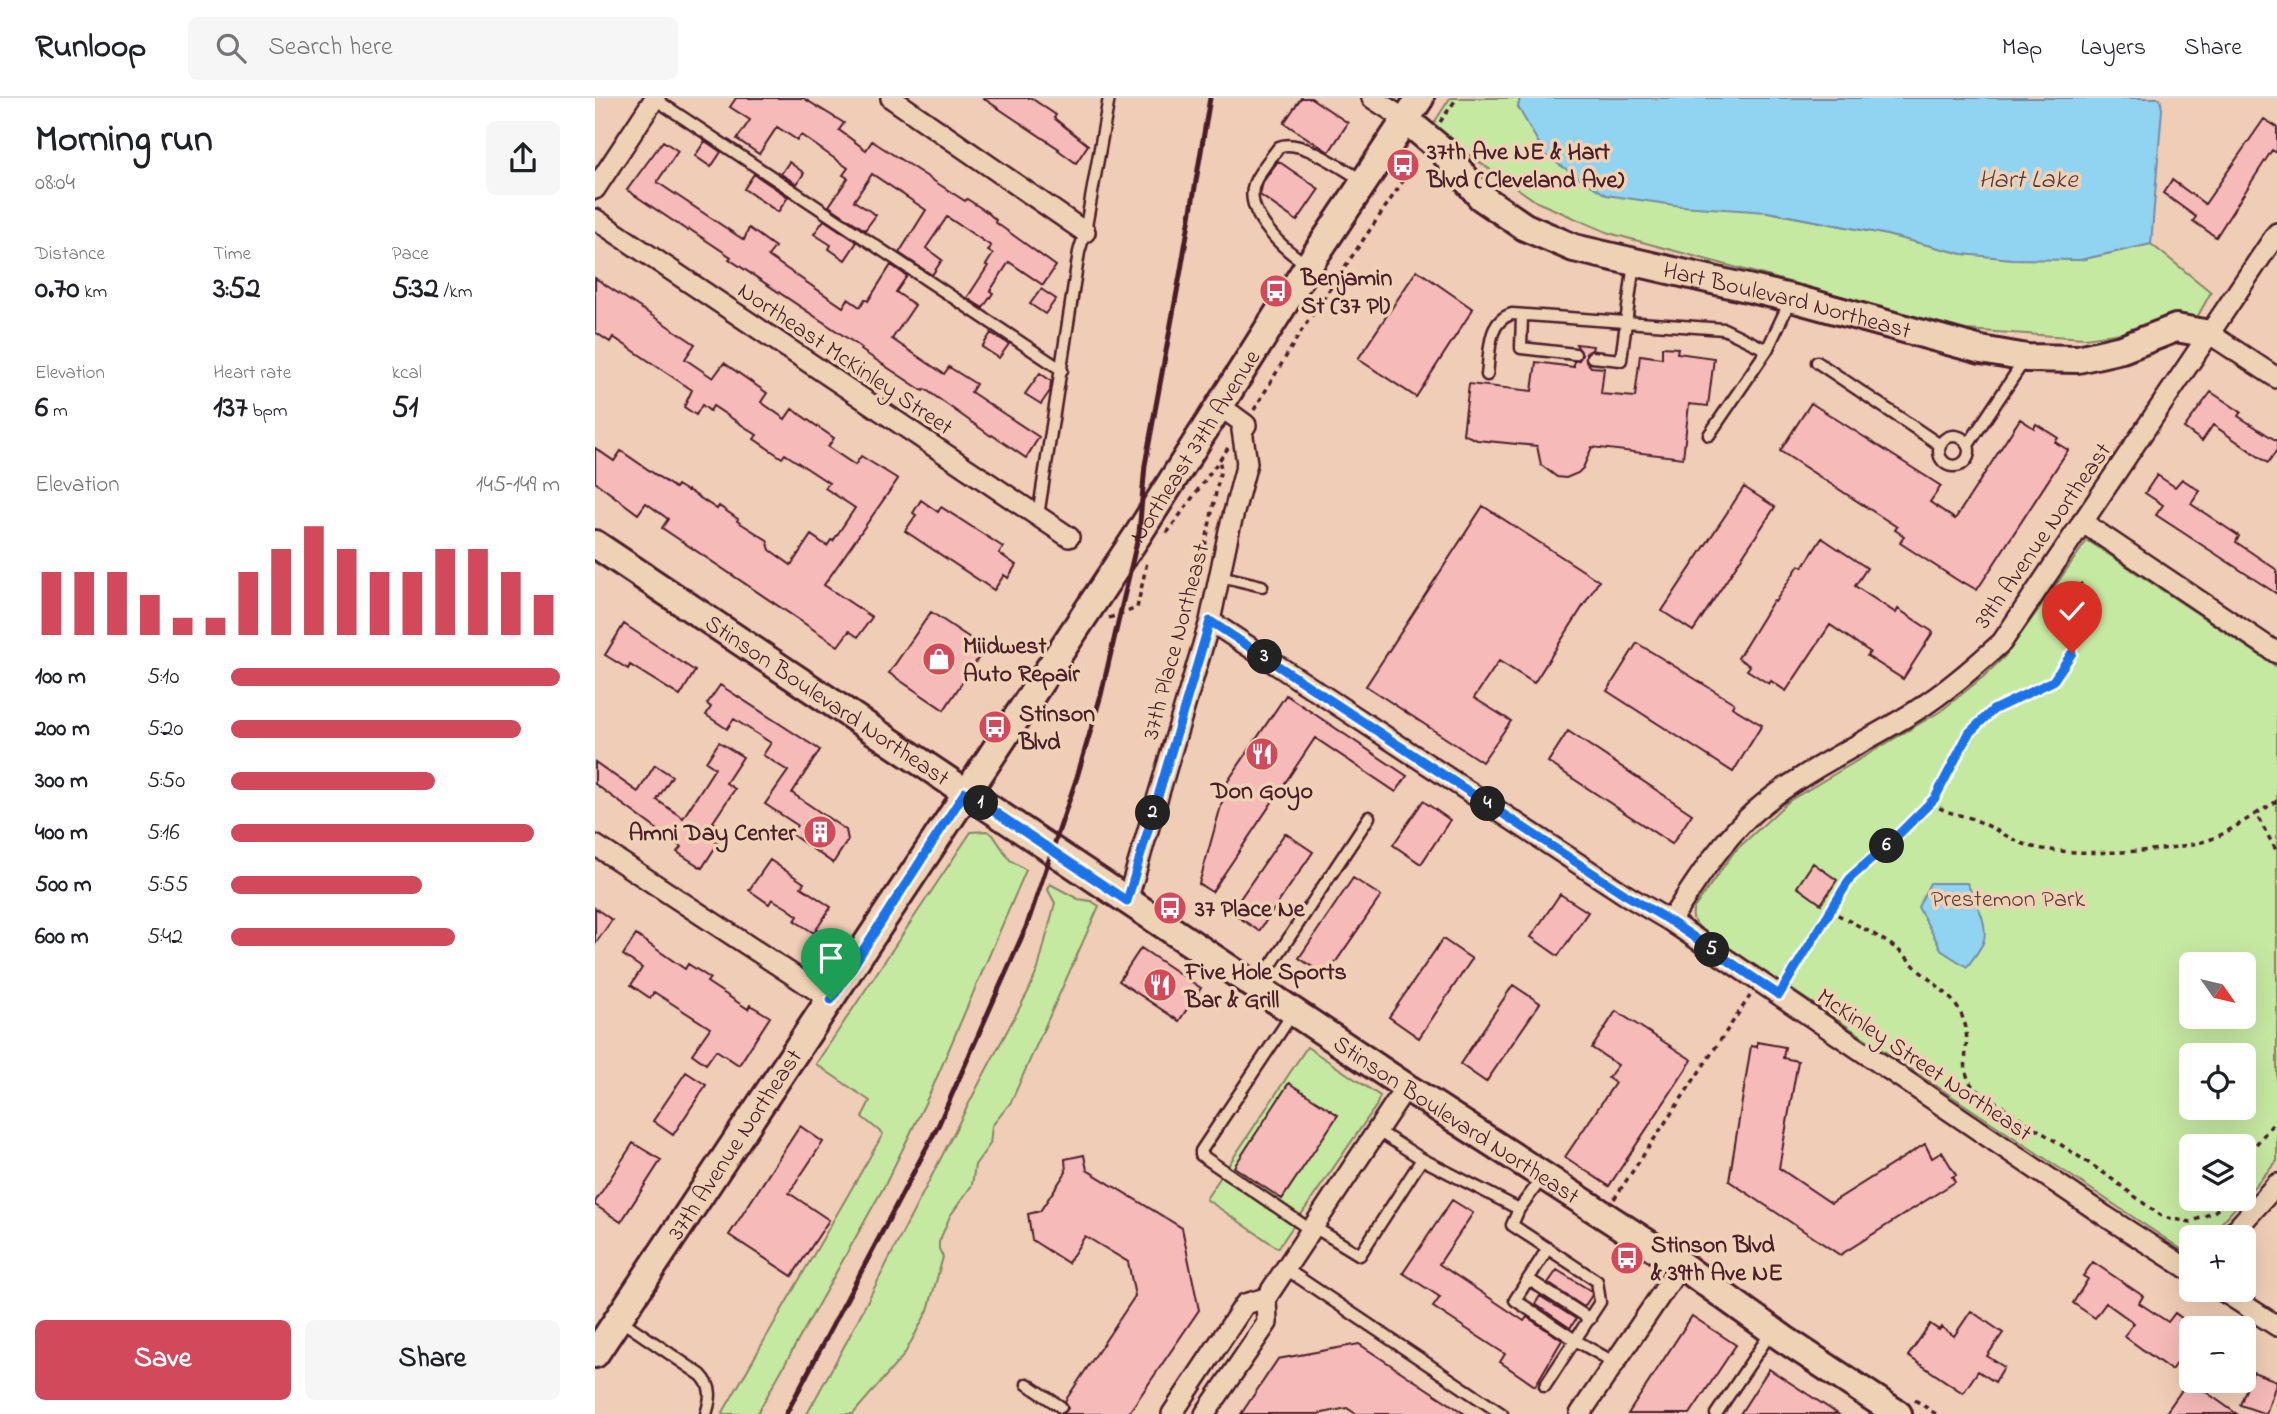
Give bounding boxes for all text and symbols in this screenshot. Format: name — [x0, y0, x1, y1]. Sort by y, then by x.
search box — [188, 17, 678, 80]
text: Runloop — [35, 24, 146, 72]
icon: search — [212, 29, 250, 67]
text: Search here — [268, 29, 393, 67]
text: Map — [2002, 31, 2042, 66]
text: Layers — [2080, 31, 2146, 66]
text: Share — [2184, 31, 2242, 66]
text: Morning run — [35, 113, 213, 169]
button: share — [486, 121, 560, 195]
place label: 37th Ave NE & Hart Blvd (Cleveland Ave) — [1426, 136, 1624, 199]
bus stop icon: 37th Ave NE & Hart Blvd (Cleveland Ave) — [1384, 146, 1422, 184]
water label: Hart Lake — [1978, 162, 2079, 200]
text: 08:04 — [35, 167, 75, 200]
text: Distance — [35, 241, 105, 268]
text: Time — [213, 241, 251, 268]
text: Pace — [392, 241, 429, 268]
street label: Hart Boulevard Northeast — [1659, 254, 1915, 350]
place label: Benjamin St (37 Pl) — [1300, 262, 1392, 325]
text: 0.70 — [35, 268, 79, 312]
text: 3:52 — [213, 268, 260, 312]
text: 5:32 — [392, 268, 439, 312]
bus stop icon: Benjamin St (37 Pl) — [1257, 272, 1295, 310]
street label: Northeast McKinley Street — [729, 275, 959, 446]
text: km — [79, 279, 107, 306]
text: /km — [439, 279, 472, 306]
street label: Northeast 37th Avenue — [1122, 344, 1271, 551]
text: Elevation — [35, 360, 105, 387]
text: Heart rate — [213, 360, 291, 387]
text: kcal — [392, 360, 422, 387]
text: 6 — [35, 387, 48, 431]
text: 137 — [213, 387, 248, 431]
text: 51 — [392, 387, 418, 431]
text: m — [48, 398, 68, 425]
text: bpm — [248, 398, 288, 425]
street label: 39th Avenue Northeast — [1967, 436, 2121, 637]
text: Elevation — [35, 469, 120, 502]
text: 145–149 m — [476, 469, 560, 502]
street label: 37th Place Northeast — [1134, 540, 1220, 744]
pin — [2042, 581, 2102, 653]
icon: check — [2053, 592, 2091, 630]
street label: Stinson Boulevard Northeast — [697, 607, 956, 797]
place label: Miidwest Auto Repair — [963, 630, 1080, 693]
shop icon: Miidwest Auto Repair — [920, 640, 958, 678]
pin: 3 — [1247, 640, 1283, 674]
text: 3 — [1261, 643, 1268, 670]
text: 100 m — [35, 661, 86, 694]
text: 5:10 — [147, 661, 179, 694]
place label: Stinson Blvd — [1018, 698, 1095, 761]
bus stop icon: Stinson Blvd — [976, 708, 1014, 746]
text: 200 m — [35, 713, 90, 746]
text: 5:20 — [147, 713, 183, 746]
restaurant icon: Don Goyo — [1243, 735, 1281, 773]
text: 300 m — [35, 765, 88, 798]
text: 5:50 — [147, 765, 185, 798]
place label: Don Goyo — [1210, 775, 1313, 811]
pin: 1 — [963, 786, 999, 820]
pin: 4 — [1471, 786, 1505, 822]
text: 1 — [977, 789, 984, 816]
text: 4 — [1484, 790, 1491, 817]
pin: 2 — [1135, 796, 1171, 830]
text: 2 — [1148, 799, 1157, 826]
building icon: Amni Day Center — [801, 813, 839, 851]
text: 400 m — [35, 817, 88, 850]
text: 5:16 — [147, 817, 180, 850]
place label: Amni Day Center — [629, 817, 797, 853]
pin: 6 — [1869, 828, 1905, 864]
text: 6 — [1882, 832, 1891, 859]
text: 500 m — [35, 869, 92, 902]
text: 5:55 — [147, 869, 188, 902]
park label: Prestemon Park — [1931, 883, 2085, 918]
bus stop icon: 37 Place Ne — [1151, 889, 1189, 927]
place label: 37 Place Ne — [1194, 893, 1306, 928]
text: 600 m — [35, 921, 89, 954]
text: 5:42 — [147, 921, 183, 954]
pin — [801, 928, 861, 1000]
pin: 5 — [1695, 932, 1729, 968]
text: 5 — [1706, 936, 1717, 963]
icon: arrive — [812, 939, 850, 977]
north arrow — [2179, 952, 2256, 1029]
map controls — [2179, 952, 2256, 1393]
place label: Five Hole Sports Bar & Grill — [1184, 956, 1347, 1019]
restaurant icon: Five Hole Sports Bar & Grill — [1141, 966, 1179, 1004]
street label: McKinley Street Northeast — [1808, 981, 2038, 1152]
street label: Stinson Boulevard Northeast — [1325, 1028, 1585, 1215]
street label: 37th Avenue Northeast — [660, 1043, 812, 1248]
button: locate — [2179, 1043, 2256, 1120]
button: layers — [2179, 1134, 2256, 1211]
button: + — [2179, 1225, 2256, 1302]
place label: Stinson Blvd & 39th Ave NE — [1650, 1229, 1783, 1292]
bus stop icon: Stinson Blvd & 39th Ave NE — [1608, 1239, 1646, 1277]
button: − — [2179, 1316, 2256, 1393]
button: Save — [35, 1320, 291, 1400]
button: Share — [305, 1320, 560, 1400]

